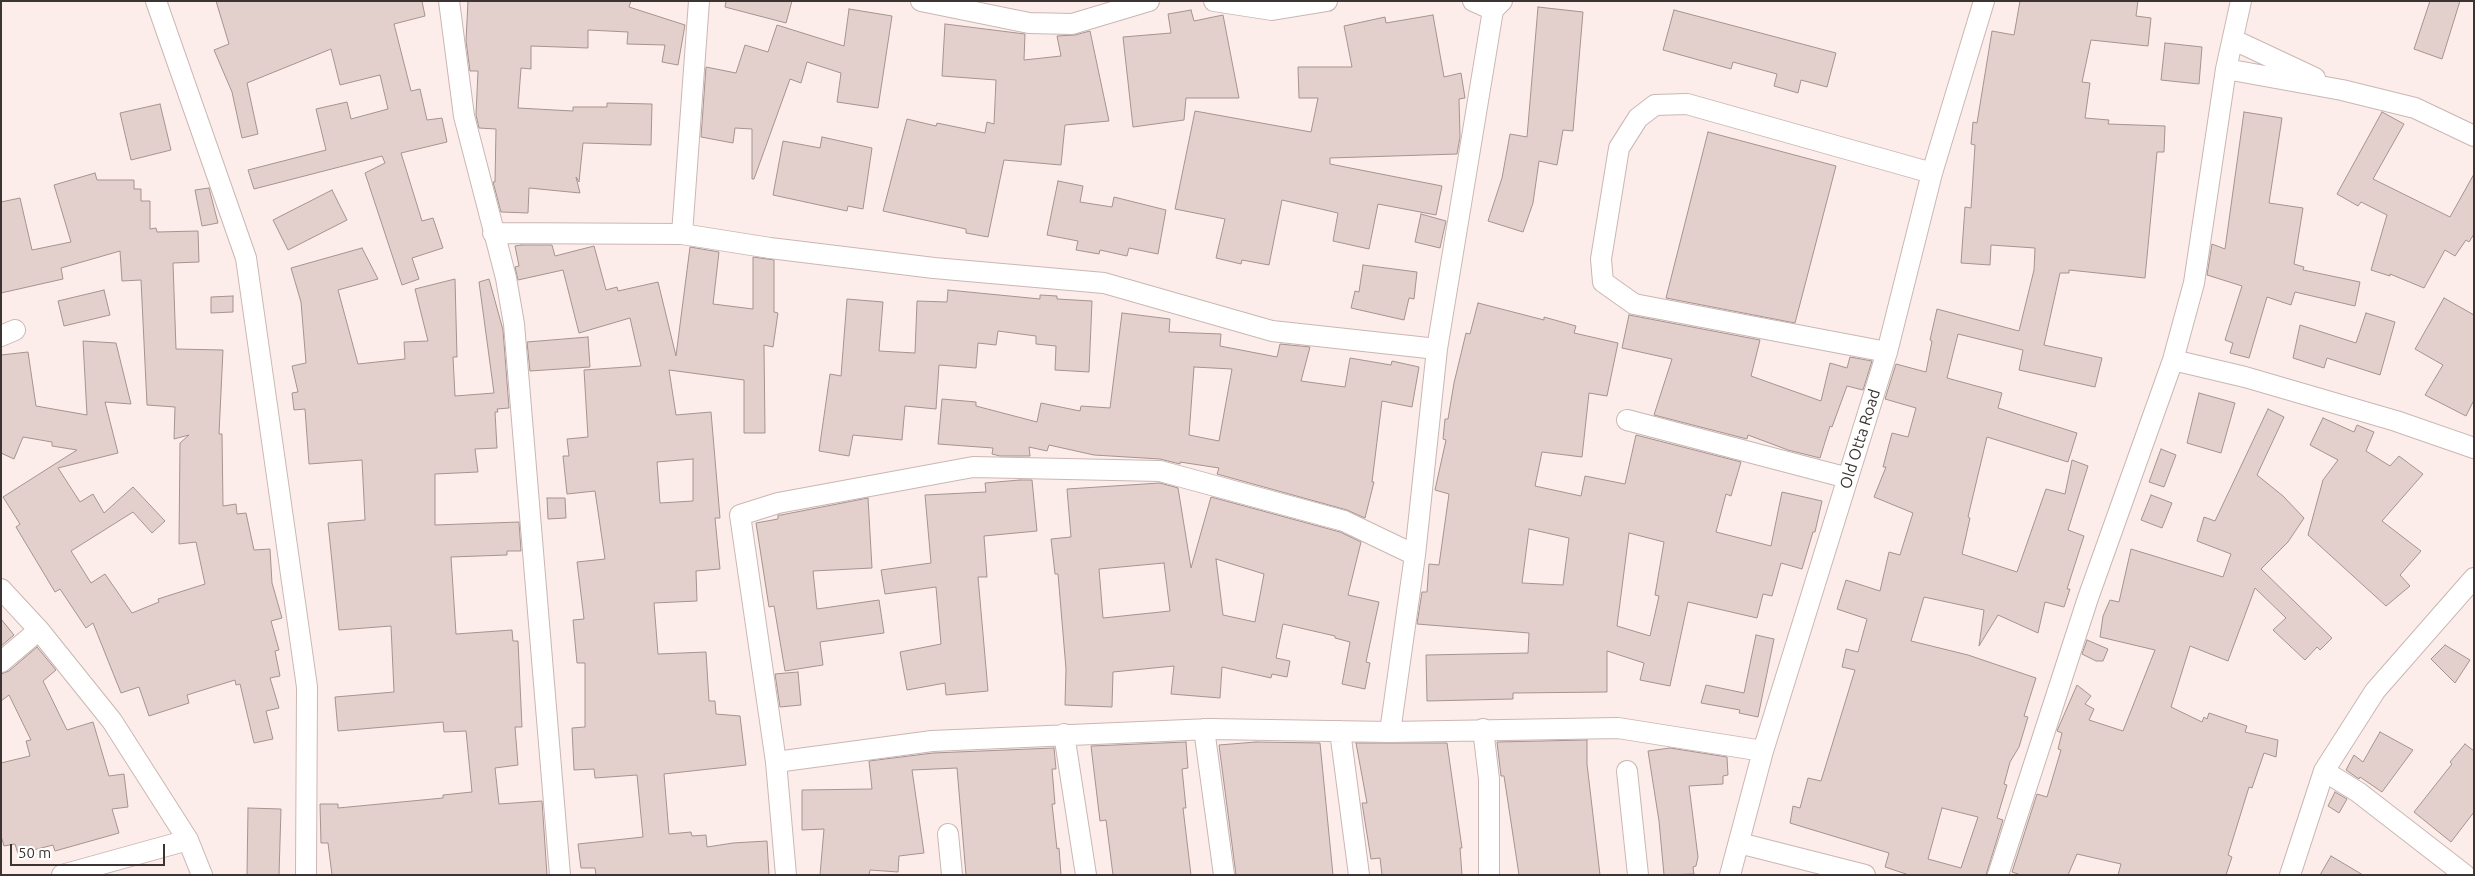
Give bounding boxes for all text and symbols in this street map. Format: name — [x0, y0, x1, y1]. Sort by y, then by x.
street label: Old Otta Road — [1836, 387, 1884, 491]
scale bar — [12, 834, 168, 866]
text: 50 m — [18, 844, 51, 861]

